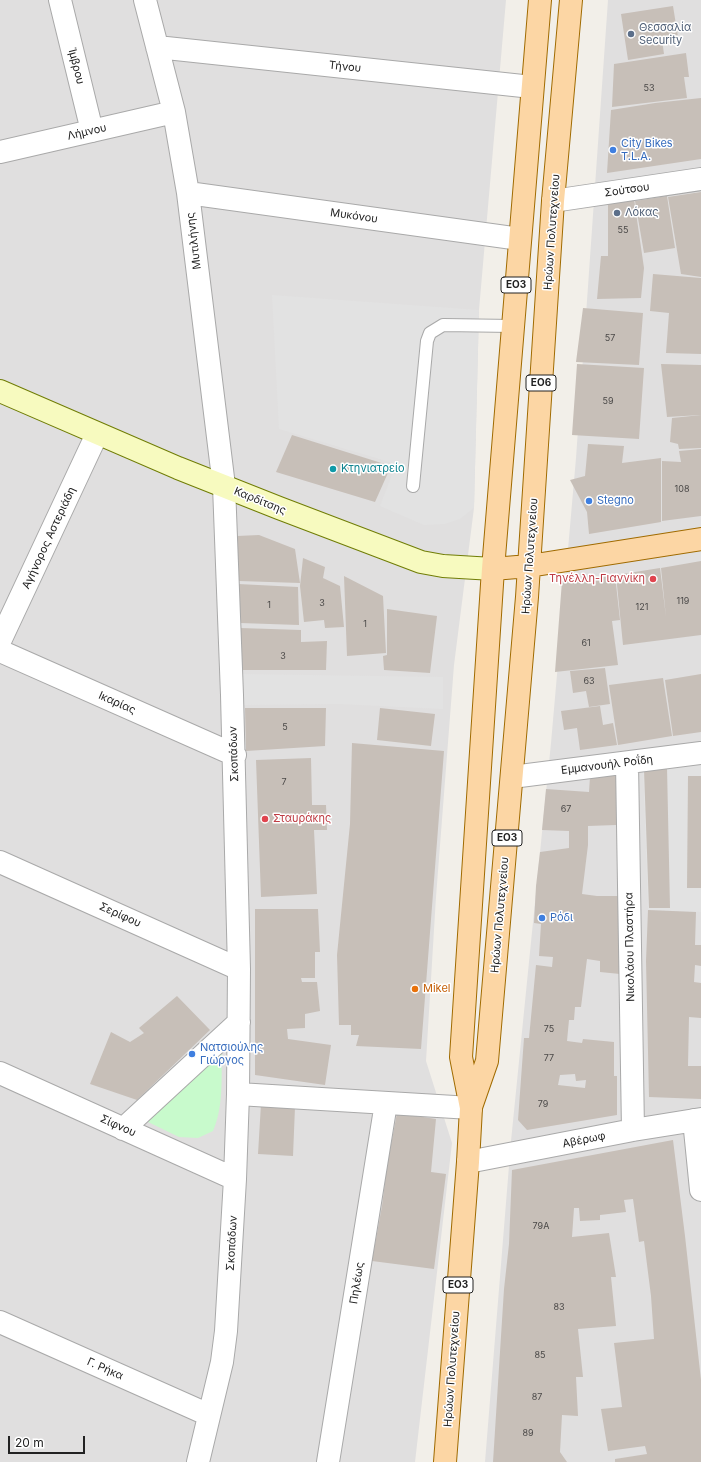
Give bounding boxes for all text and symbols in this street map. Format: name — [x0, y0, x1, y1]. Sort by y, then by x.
place label: Θεσσαλία Security — [639, 21, 691, 47]
marker: Θεσσαλία Security — [626, 29, 636, 39]
street label: Ίμβρου — [65, 46, 87, 86]
street label: Τήνου — [328, 59, 362, 75]
house number: 53 — [643, 83, 655, 93]
street label: Λήμνου — [66, 121, 108, 143]
place label: City Bikes T.L.A. — [621, 137, 673, 163]
marker: City Bikes T.L.A. — [608, 145, 618, 155]
street label: Ηρώων Πολυτεχνείου — [541, 174, 563, 290]
street label: Σούτσου — [604, 180, 650, 200]
street label: Μυκόνου — [329, 206, 379, 226]
place label: Λόκας — [625, 206, 659, 220]
marker: Λόκας — [612, 208, 622, 218]
street label: Μυτιλήνης — [184, 212, 204, 270]
house number: 55 — [618, 225, 628, 235]
road number: ΕΟ3 — [501, 277, 531, 293]
house number: 57 — [605, 333, 615, 343]
road number: ΕΟ6 — [526, 375, 556, 391]
house number: 59 — [602, 396, 614, 406]
place label: Κτηνιατρείο — [341, 462, 405, 476]
marker: Κτηνιατρείο — [328, 464, 338, 474]
house number: 108 — [675, 484, 689, 494]
street label: Αγήνορος Αστεριάδη — [20, 485, 78, 591]
street label: Καρδίτσης — [232, 485, 288, 517]
place label: Stegno — [597, 494, 634, 508]
marker: Stegno — [584, 496, 594, 506]
street label: Ηρώων Πολυτεχνείου — [519, 498, 541, 614]
place label: Τηνέλλη-Γιαννίκη — [549, 572, 645, 586]
marker: Τηνέλλη-Γιαννίκη — [648, 574, 658, 584]
house number: 119 — [677, 596, 689, 606]
house number: 3 — [319, 598, 325, 608]
house number: 1 — [267, 600, 271, 610]
house number: 121 — [636, 602, 648, 612]
house number: 1 — [363, 619, 367, 629]
house number: 61 — [581, 638, 591, 648]
house number: 3 — [280, 651, 286, 661]
house number: 63 — [583, 676, 595, 686]
street label: Ικαρίας — [96, 689, 138, 717]
house number: 5 — [282, 722, 288, 732]
street label: Σκοπάδων — [226, 726, 242, 782]
street label: Εμμανουήλ Ροΐδη — [560, 753, 654, 777]
house number: 7 — [281, 777, 287, 787]
house number: 67 — [561, 804, 571, 814]
place label: Σταυράκης — [273, 812, 331, 826]
marker: Σταυράκης — [260, 814, 270, 824]
road number: ΕΟ3 — [492, 830, 522, 846]
street label: Ηρώων Πολυτεχνείου — [488, 857, 512, 973]
street label: Νικολάου Πλαστήρα — [622, 892, 638, 1002]
street label: Σερίφου — [97, 900, 143, 930]
place label: Ρόδι — [550, 911, 573, 925]
marker: Ρόδι — [537, 913, 547, 923]
place label: Mikel — [423, 982, 450, 996]
marker: Mikel — [410, 984, 420, 994]
house number: 75 — [544, 1024, 554, 1034]
place label: Νατσιούλης Γιώργος — [200, 1041, 263, 1067]
marker: Νατσιούλης Γιώργος — [187, 1049, 197, 1059]
house number: 77 — [544, 1053, 554, 1063]
house number: 79 — [538, 1099, 548, 1109]
street label: Σίφνου — [98, 1112, 138, 1140]
street label: Αβέρωφ — [561, 1129, 607, 1151]
street label: Σκοπάδων — [224, 1215, 240, 1271]
house number: 79A — [533, 1221, 549, 1231]
street label: Πηλέως — [347, 1261, 367, 1305]
road number: ΕΟ3 — [443, 1277, 473, 1293]
house number: 83 — [553, 1302, 565, 1312]
street label: Ηρώων Πολυτεχνείου — [441, 1311, 463, 1427]
house number: 85 — [534, 1350, 546, 1360]
street label: Γ. Ρήκα — [85, 1355, 125, 1383]
house number: 87 — [532, 1392, 542, 1402]
scale bar — [10, 1428, 87, 1454]
house number: 89 — [522, 1428, 534, 1438]
text: 20 m — [15, 1435, 44, 1450]

